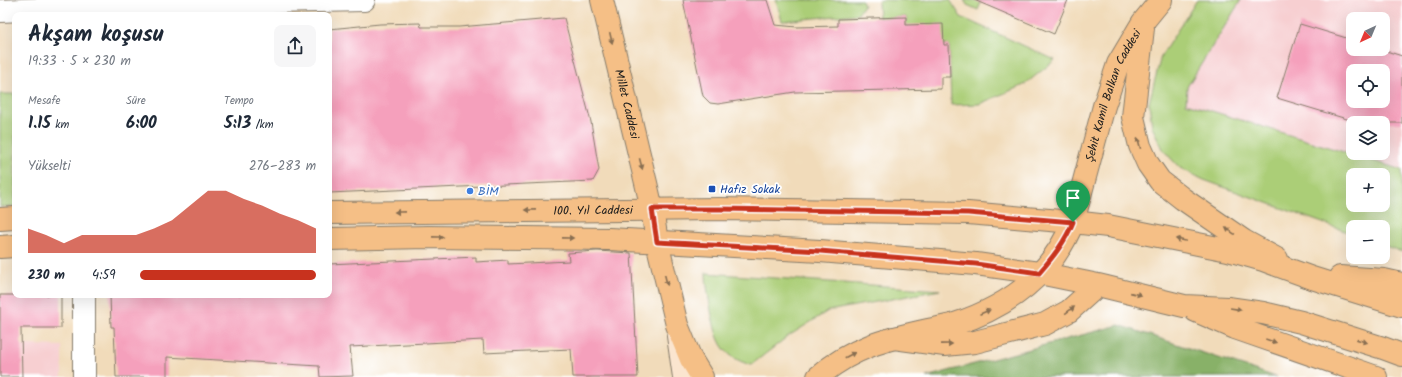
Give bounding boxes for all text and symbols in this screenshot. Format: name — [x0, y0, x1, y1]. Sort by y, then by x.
north arrow — [1346, 12, 1390, 56]
map controls — [1346, 12, 1390, 264]
text: Akşam koşusu — [28, 18, 164, 53]
button: share — [274, 25, 316, 67]
street label: Şehit Kamil Balkan Caddesi — [1080, 25, 1147, 164]
one-way arrow — [608, 32, 614, 44]
text: 19:33 · 5 × 230 m — [28, 51, 131, 72]
button: locate — [1346, 64, 1390, 108]
street label: Millet Caddesi — [609, 67, 645, 142]
text: Mesafe — [28, 92, 61, 110]
text: Süre — [126, 92, 146, 110]
text: Tempo — [224, 92, 254, 110]
text: 1.15 — [28, 110, 51, 137]
text: 6:00 — [126, 110, 157, 137]
text: 5:13 — [224, 110, 251, 137]
text: km — [51, 116, 69, 134]
text: /km — [251, 116, 273, 134]
button: layers — [1346, 116, 1390, 160]
one-way arrow — [1136, 136, 1142, 148]
text: Yükselti — [28, 156, 71, 177]
text: 276–283 m — [249, 156, 316, 177]
one-way arrow — [638, 159, 644, 171]
button: + — [1346, 168, 1390, 212]
place label: Hafız Sokak — [720, 180, 780, 199]
pin — [1056, 181, 1090, 222]
place label: BİM — [478, 182, 499, 201]
marker: Hafız Sokak — [707, 184, 717, 194]
marker: BİM — [465, 186, 475, 196]
icon: arrive — [1062, 187, 1084, 209]
street label: 100. Yıl Caddesi — [553, 200, 634, 220]
one-way arrow — [523, 207, 536, 213]
one-way arrow — [393, 209, 406, 215]
button: − — [1346, 220, 1390, 264]
one-way arrow — [1224, 227, 1235, 235]
one-way arrow — [432, 234, 445, 240]
one-way arrow — [562, 235, 575, 241]
one-way arrow — [1175, 237, 1187, 243]
text: 230 m — [28, 265, 65, 286]
text: 4:59 — [92, 265, 116, 286]
one-way arrow — [663, 274, 669, 286]
one-way arrow — [1130, 292, 1142, 298]
one-way arrow — [1065, 305, 1076, 314]
one-way arrow — [1230, 306, 1242, 312]
one-way arrow — [980, 309, 992, 315]
one-way arrow — [1356, 338, 1368, 344]
one-way arrow — [1266, 339, 1278, 345]
one-way arrow — [940, 341, 953, 347]
one-way arrow — [844, 352, 856, 359]

